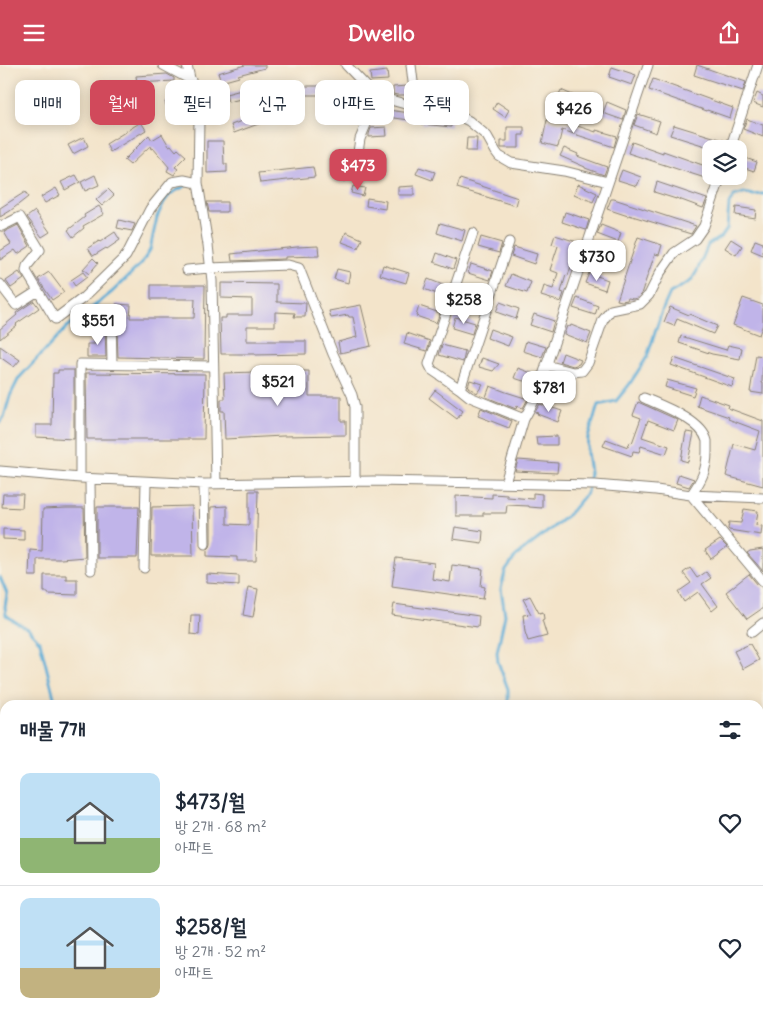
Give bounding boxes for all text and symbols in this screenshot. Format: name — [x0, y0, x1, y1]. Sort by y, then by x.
icon: menu — [20, 19, 48, 47]
text: Dwello — [348, 19, 415, 47]
icon: share — [715, 19, 743, 47]
chip: 매매 — [15, 80, 80, 125]
chip: 월세 — [90, 80, 155, 125]
chip: 필터 — [165, 80, 230, 125]
chip: 신규 — [240, 80, 305, 125]
chip: 아파트 — [315, 80, 394, 125]
chip: 주택 — [404, 80, 469, 125]
pin: $426 — [544, 92, 604, 134]
text: $426 — [556, 98, 592, 118]
map controls — [702, 140, 747, 185]
button: layers — [702, 140, 747, 185]
pin: $473 — [328, 149, 388, 191]
text: $473 — [341, 155, 375, 175]
pin: $730 — [567, 239, 627, 282]
text: $730 — [579, 246, 615, 266]
pin: $258 — [434, 283, 494, 325]
text: $258 — [446, 289, 482, 309]
pin: $551 — [68, 303, 128, 346]
text: $551 — [81, 310, 115, 330]
pin: $521 — [248, 365, 308, 407]
text: $521 — [261, 371, 295, 391]
pin: $781 — [519, 371, 579, 413]
text: $781 — [533, 377, 565, 397]
text: 매물 7개 — [20, 716, 86, 743]
icon: filters — [716, 716, 744, 744]
text: $473/월 — [175, 788, 245, 815]
icon: home — [60, 793, 120, 853]
icon: heart — [716, 809, 744, 837]
text: 방 2개 · 68 m² — [175, 816, 267, 836]
text: 아파트 — [175, 837, 214, 857]
text: $258/월 — [175, 913, 247, 940]
icon: home — [60, 918, 120, 978]
icon: heart — [716, 934, 744, 962]
text: 방 2개 · 52 m² — [175, 941, 266, 961]
text: 아파트 — [175, 962, 214, 982]

